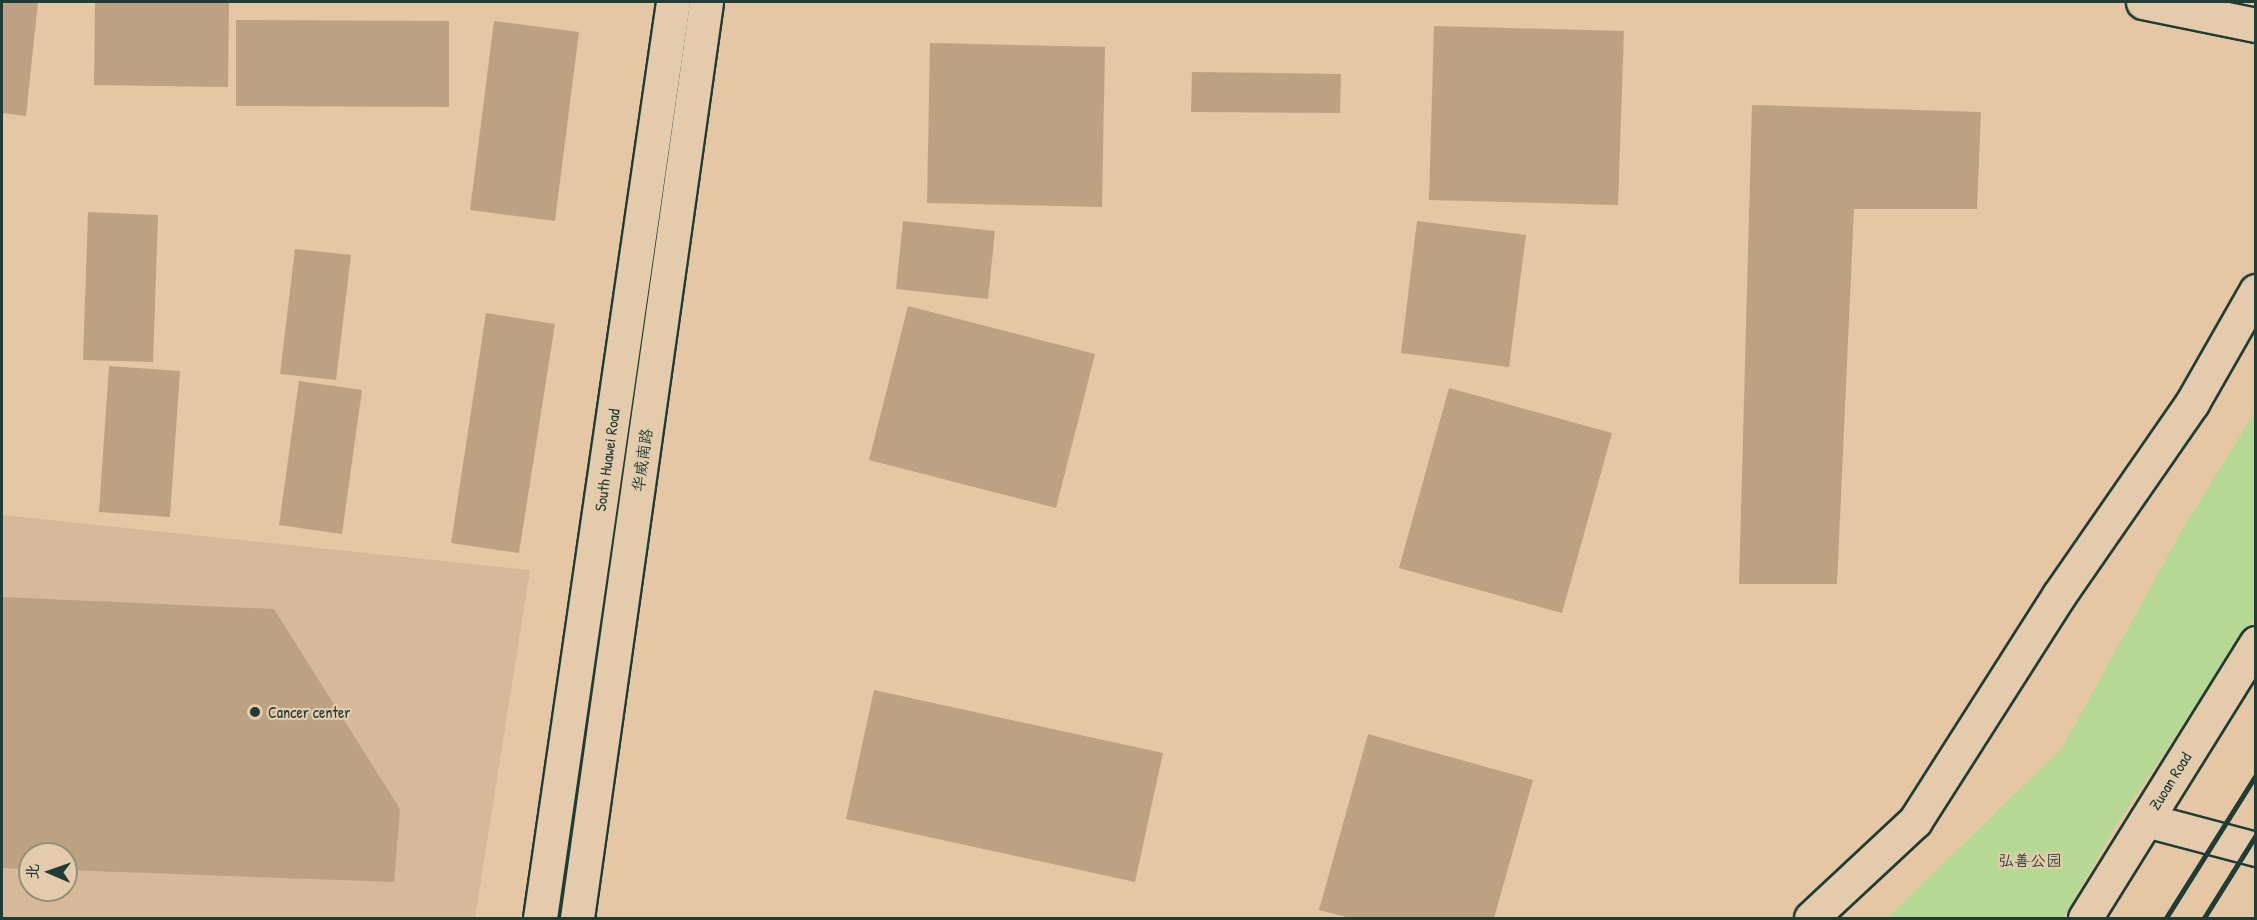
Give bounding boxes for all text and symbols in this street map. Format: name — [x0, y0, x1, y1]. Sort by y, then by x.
street label: South Huawei Road — [590, 407, 624, 513]
street label: 华威南路 — [628, 427, 656, 493]
place label: Cancer center — [268, 702, 351, 722]
marker: Cancer center — [246, 703, 264, 721]
street label: Zuoan Road — [2145, 749, 2195, 813]
north arrow — [18, 842, 78, 902]
park label: 弘善公园 — [1998, 850, 2062, 870]
text: 北 — [21, 863, 43, 880]

